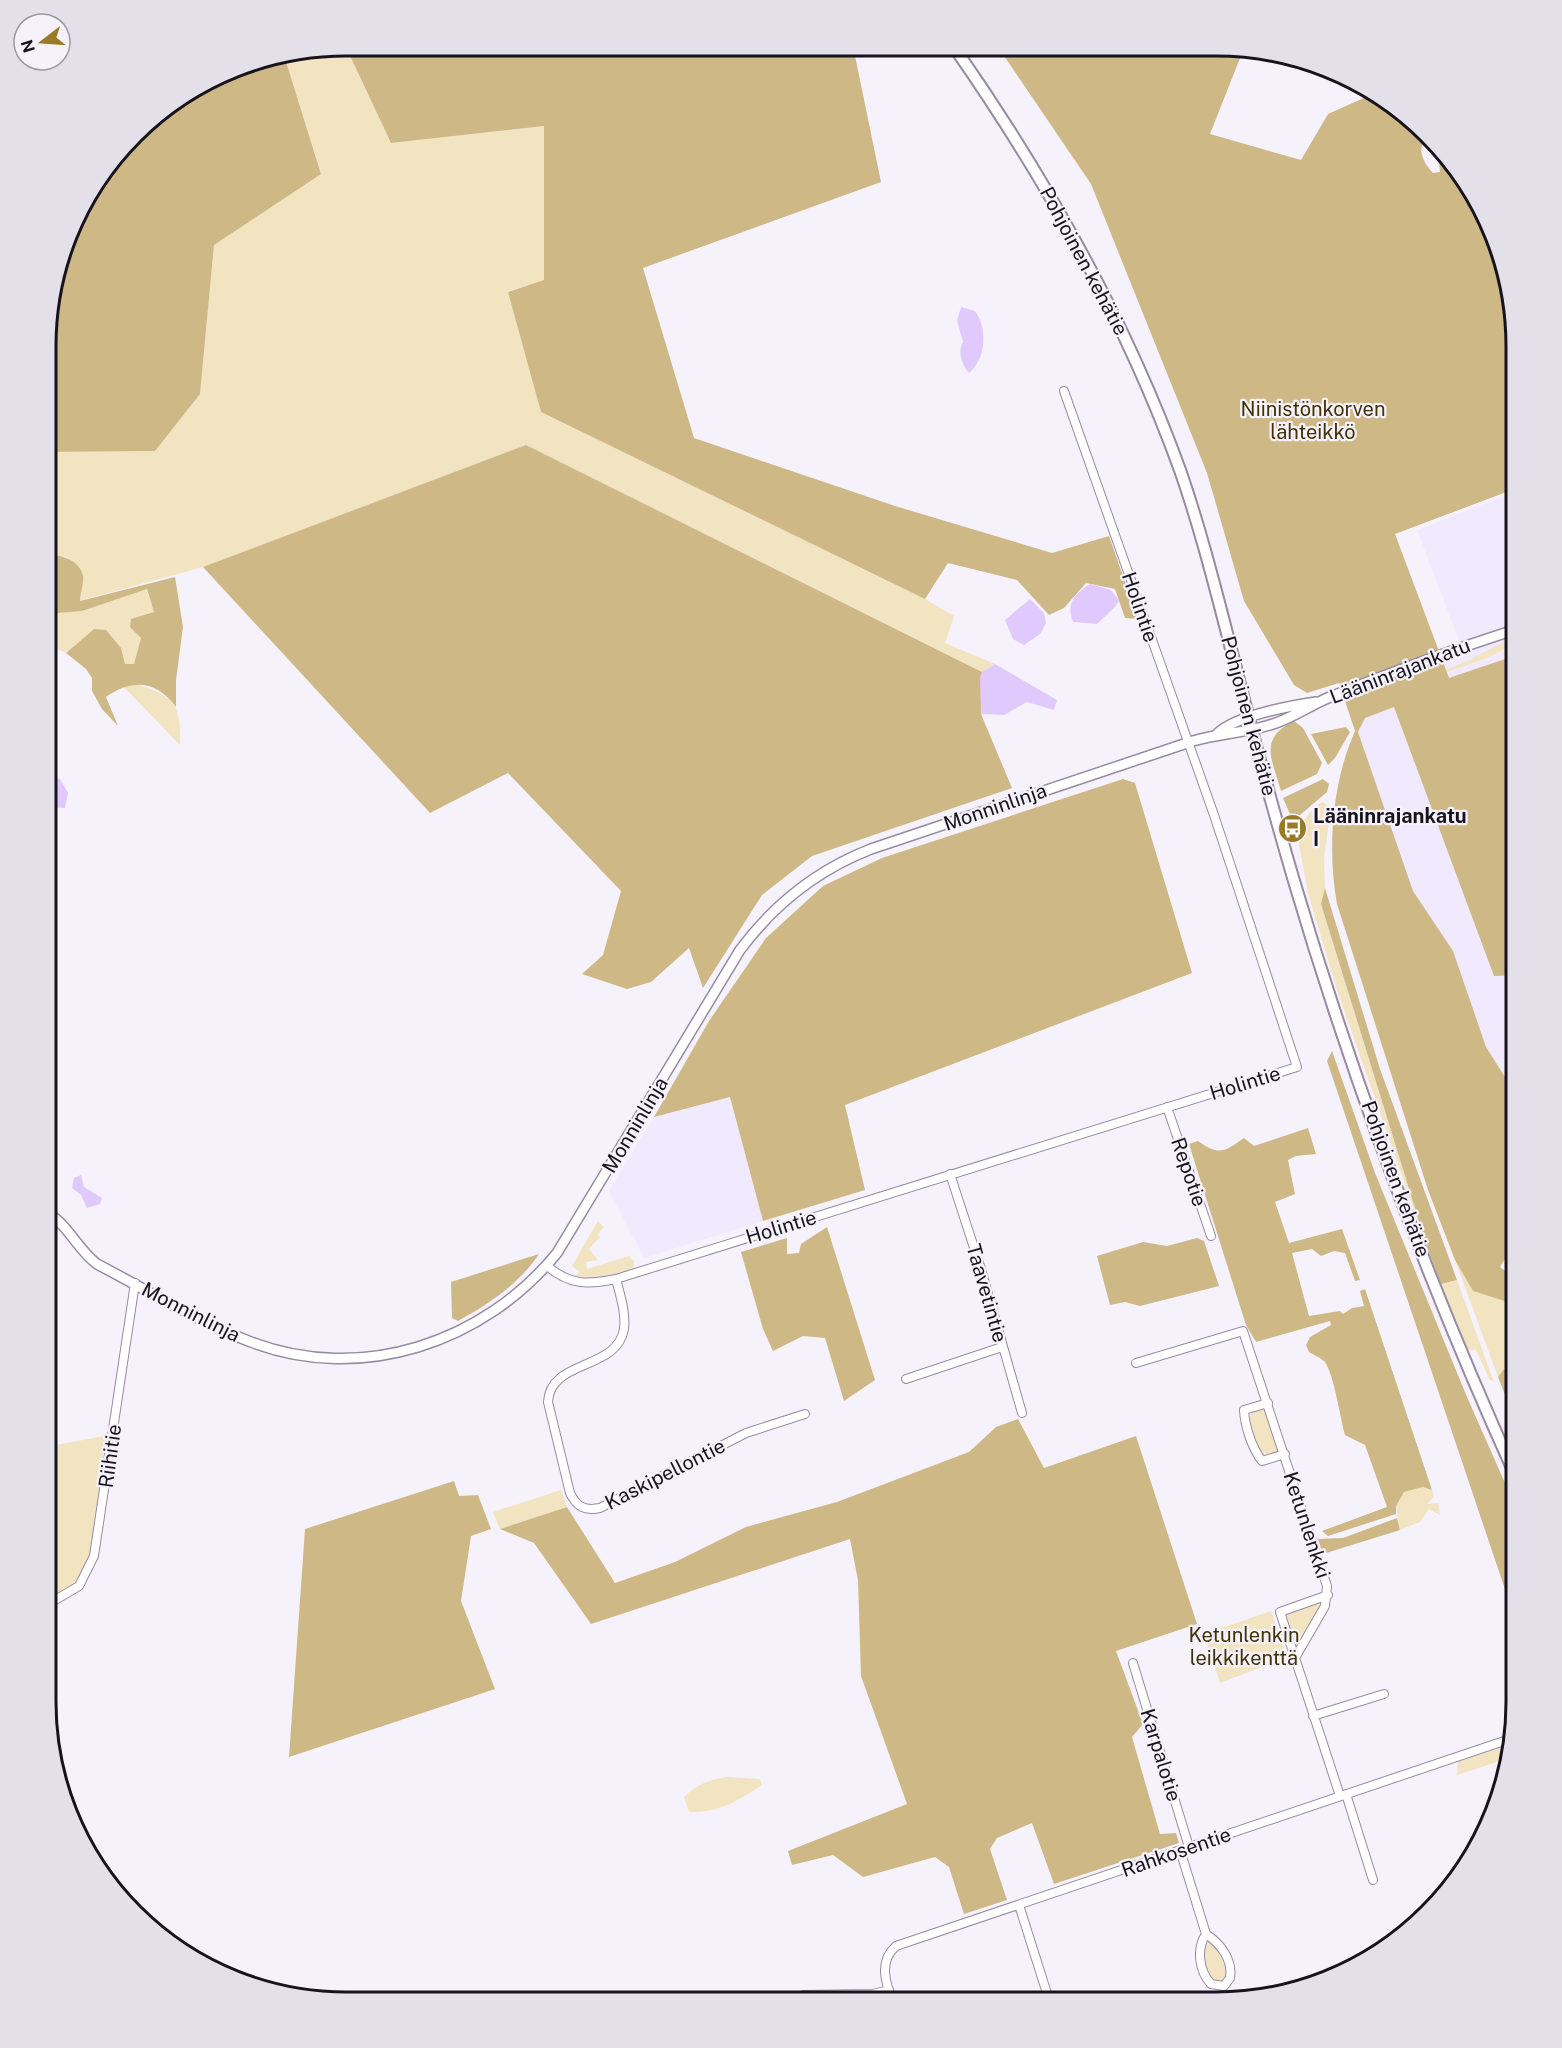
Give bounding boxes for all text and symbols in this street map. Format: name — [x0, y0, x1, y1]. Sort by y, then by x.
north arrow — [12, 12, 72, 72]
text: N — [17, 37, 39, 55]
street label: Pohjoinen kehätie — [1035, 183, 1133, 339]
park label: Niinistönkorven lähteikkö — [1241, 397, 1385, 444]
street label: Holintie — [1117, 569, 1163, 645]
street label: Pohjoinen kehätie — [1216, 633, 1282, 799]
street label: Lääninrajankatu — [1326, 633, 1474, 709]
street label: Monninlinja — [940, 778, 1050, 836]
place label: Lääninrajankatu I — [1313, 804, 1467, 851]
bus stop icon: Lääninrajankatu I — [1276, 812, 1308, 844]
street label: Holintie — [1207, 1061, 1283, 1105]
street label: Monninlinja — [597, 1073, 673, 1177]
street label: Pohjoinen kehätie — [1357, 1098, 1435, 1260]
street label: Repotie — [1166, 1134, 1212, 1210]
street label: Holintie — [743, 1205, 819, 1249]
street label: Taavetintie — [962, 1241, 1012, 1345]
street label: Monninlinja — [138, 1277, 244, 1347]
street label: Riihitie — [94, 1423, 126, 1489]
street label: Kaskipellontie — [601, 1433, 729, 1515]
street label: Ketunlenkki — [1278, 1469, 1336, 1581]
park label: Ketunlenkin leikkikenttä — [1188, 1623, 1300, 1670]
street label: Karpalotie — [1136, 1706, 1186, 1804]
street label: Rahkosentie — [1118, 1822, 1234, 1882]

